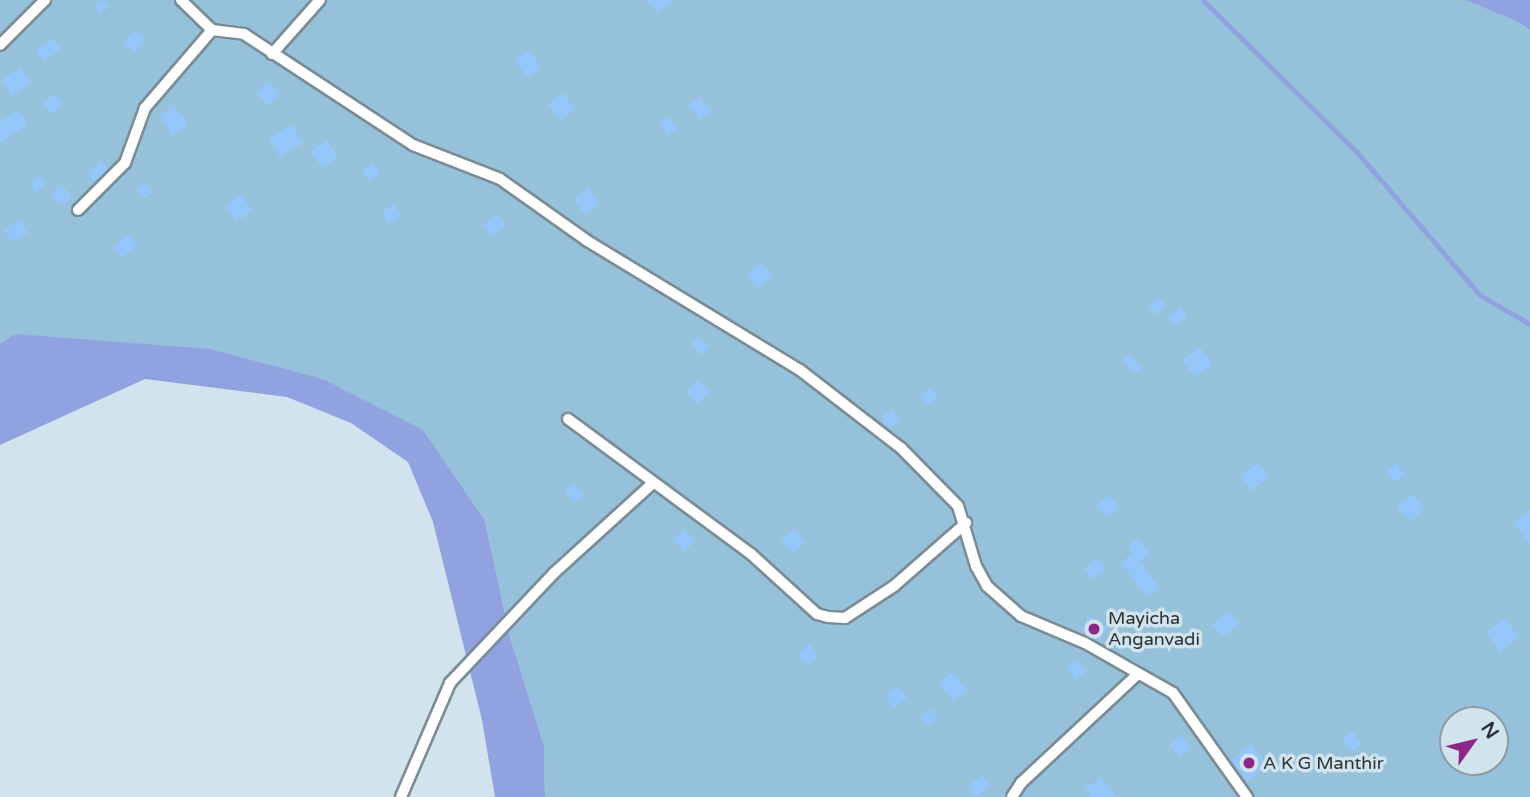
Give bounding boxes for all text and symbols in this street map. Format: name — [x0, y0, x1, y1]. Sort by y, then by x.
place label: Mayicha Anganvadi — [1108, 608, 1200, 650]
marker: Mayicha Anganvadi — [1086, 621, 1102, 637]
north arrow — [1439, 706, 1509, 776]
text: N — [1476, 718, 1503, 743]
place label: A K G Manthir — [1263, 752, 1384, 774]
marker: A K G Manthir — [1241, 755, 1257, 771]

